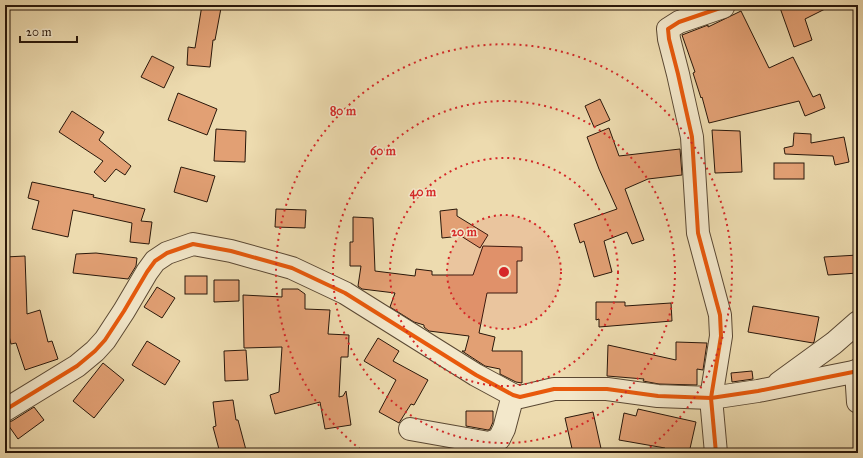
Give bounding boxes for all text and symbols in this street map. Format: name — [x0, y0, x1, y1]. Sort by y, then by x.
scale bar — [20, 18, 77, 44]
text: 20 m — [26, 25, 52, 39]
text: 80 m — [330, 104, 357, 118]
text: 60 m — [370, 144, 397, 158]
text: 40 m — [410, 185, 437, 200]
text: 20 m — [451, 225, 478, 239]
centre of rings — [497, 265, 511, 279]

